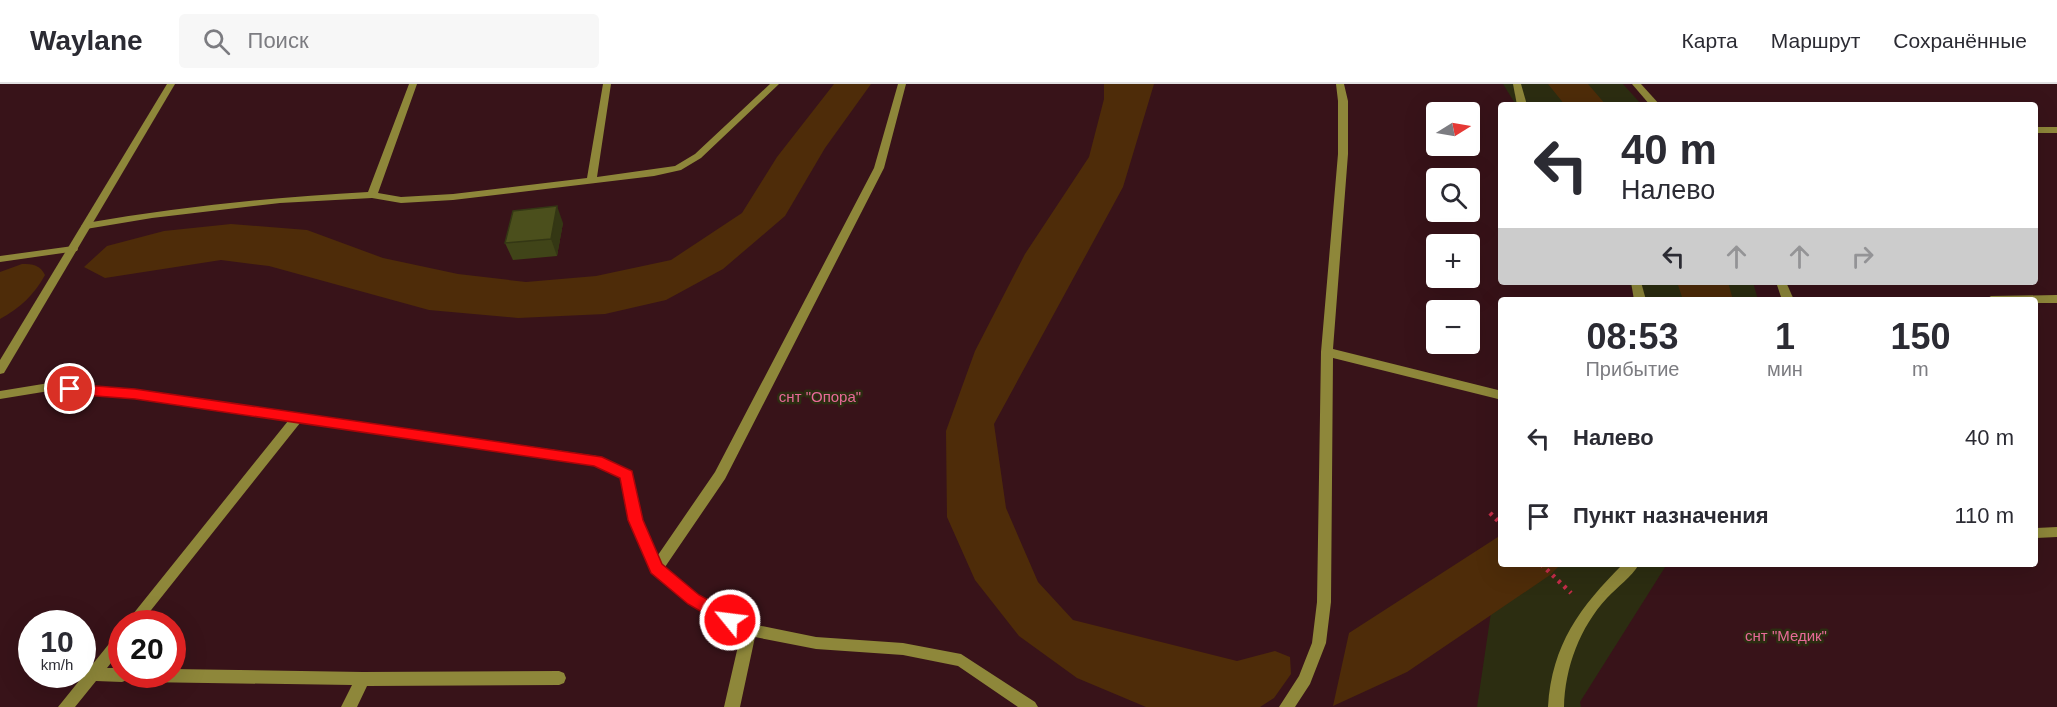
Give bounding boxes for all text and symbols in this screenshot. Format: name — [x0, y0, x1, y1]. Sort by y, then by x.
search box — [179, 14, 599, 68]
text: Waylane — [30, 25, 143, 56]
icon: search — [200, 25, 233, 58]
text: Поиск — [248, 28, 309, 53]
text: Карта — [1682, 29, 1738, 52]
text: Маршрут — [1771, 29, 1860, 52]
text: Сохранённые — [1893, 29, 2027, 52]
north arrow — [1426, 102, 1480, 156]
map controls — [1426, 102, 1480, 354]
icon: left — [1522, 126, 1600, 204]
text: 40 m — [1621, 126, 1717, 173]
button: search — [1426, 168, 1480, 222]
text: Налево — [1621, 175, 1715, 205]
button: + — [1426, 234, 1480, 288]
icon: left — [1657, 240, 1690, 273]
icon: ahead — [1720, 240, 1753, 273]
icon: ahead — [1783, 240, 1816, 273]
icon: right — [1846, 240, 1879, 273]
button: − — [1426, 300, 1480, 354]
text: 08:53 — [1586, 316, 1679, 357]
text: 1 — [1775, 316, 1795, 357]
text: 150 — [1890, 316, 1950, 357]
text: Прибытие — [1585, 358, 1679, 380]
text: мин — [1767, 358, 1803, 380]
text: m — [1912, 358, 1929, 380]
pin — [44, 363, 95, 414]
icon: arrive — [53, 372, 86, 405]
park label: снт "Опора" — [779, 388, 861, 405]
icon: left — [1522, 422, 1555, 455]
text: Налево — [1573, 425, 1654, 450]
text: 40 m — [1965, 425, 2014, 450]
icon: arrive — [1522, 500, 1555, 533]
text: Пункт назначения — [1573, 503, 1769, 528]
text: 110 m — [1954, 503, 2014, 528]
position arrow — [698, 588, 762, 652]
speed limit sign: 20 — [108, 610, 186, 688]
text: 10 — [40, 625, 74, 658]
park label: снт "Медик" — [1745, 627, 1827, 644]
text: km/h — [41, 656, 73, 673]

